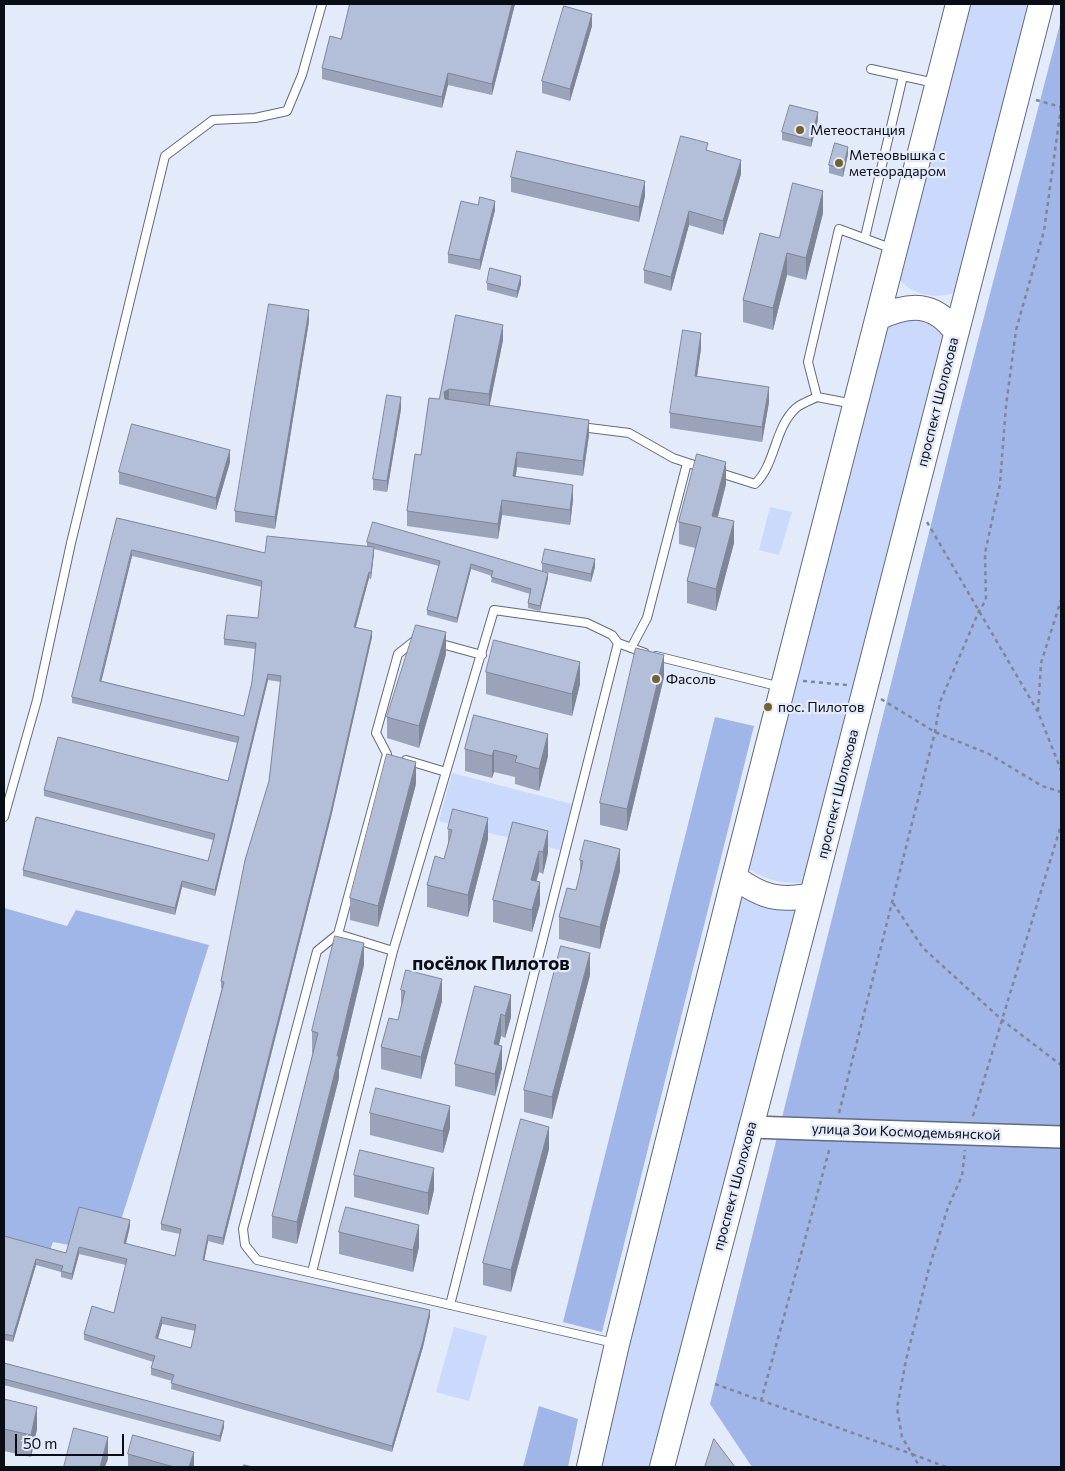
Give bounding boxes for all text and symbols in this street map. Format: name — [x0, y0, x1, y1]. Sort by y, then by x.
place label: Метеостанция — [810, 122, 905, 138]
marker: Метеостанция — [794, 124, 806, 136]
place label: Метеовышка с метеорадаром — [849, 147, 946, 180]
marker: Метеовышка с метеорадаром — [833, 157, 845, 169]
street label: проспект Шолохова — [914, 336, 962, 468]
place label: Фасоль — [666, 671, 716, 687]
marker: Фасоль — [650, 673, 662, 685]
place label: пос. Пилотов — [778, 699, 864, 715]
marker: пос. Пилотов — [762, 701, 774, 713]
street label: проспект Шолохова — [814, 728, 862, 860]
district label: посёлок Пилотов — [412, 953, 570, 975]
street label: проспект Шолохова — [710, 1120, 760, 1252]
street label: улица Зои Космодемьянской — [811, 1120, 1001, 1144]
scale bar — [18, 1424, 126, 1456]
text: 50 m — [23, 1434, 57, 1452]

